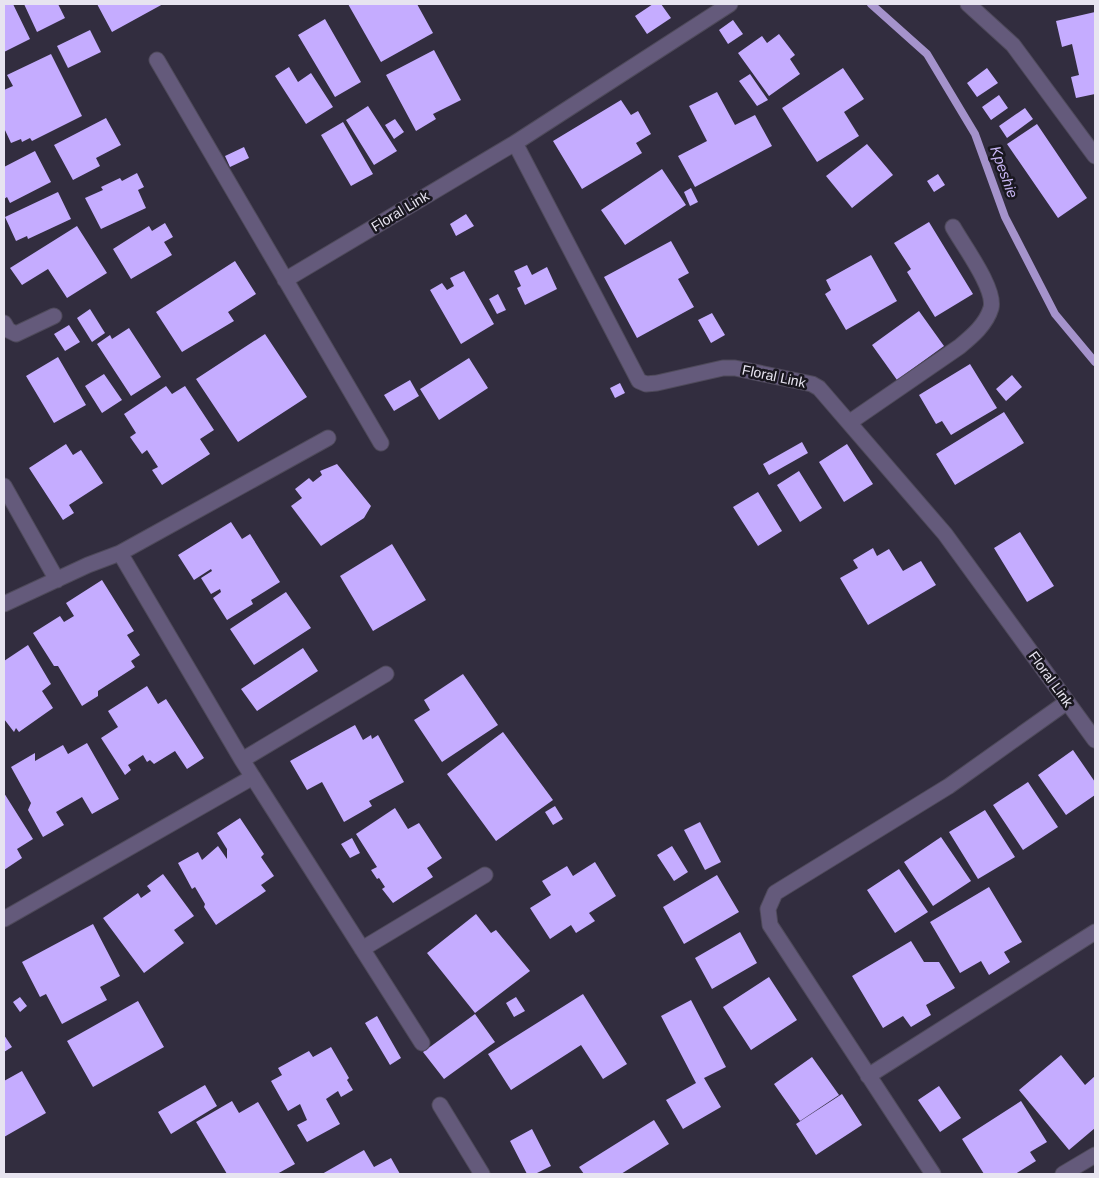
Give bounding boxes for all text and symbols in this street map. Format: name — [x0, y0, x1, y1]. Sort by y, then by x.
water label: Kpeshie — [987, 143, 1022, 200]
street label: Floral Link — [368, 187, 433, 234]
street label: Floral Link — [741, 361, 808, 391]
street label: Floral Link — [1026, 648, 1077, 711]

